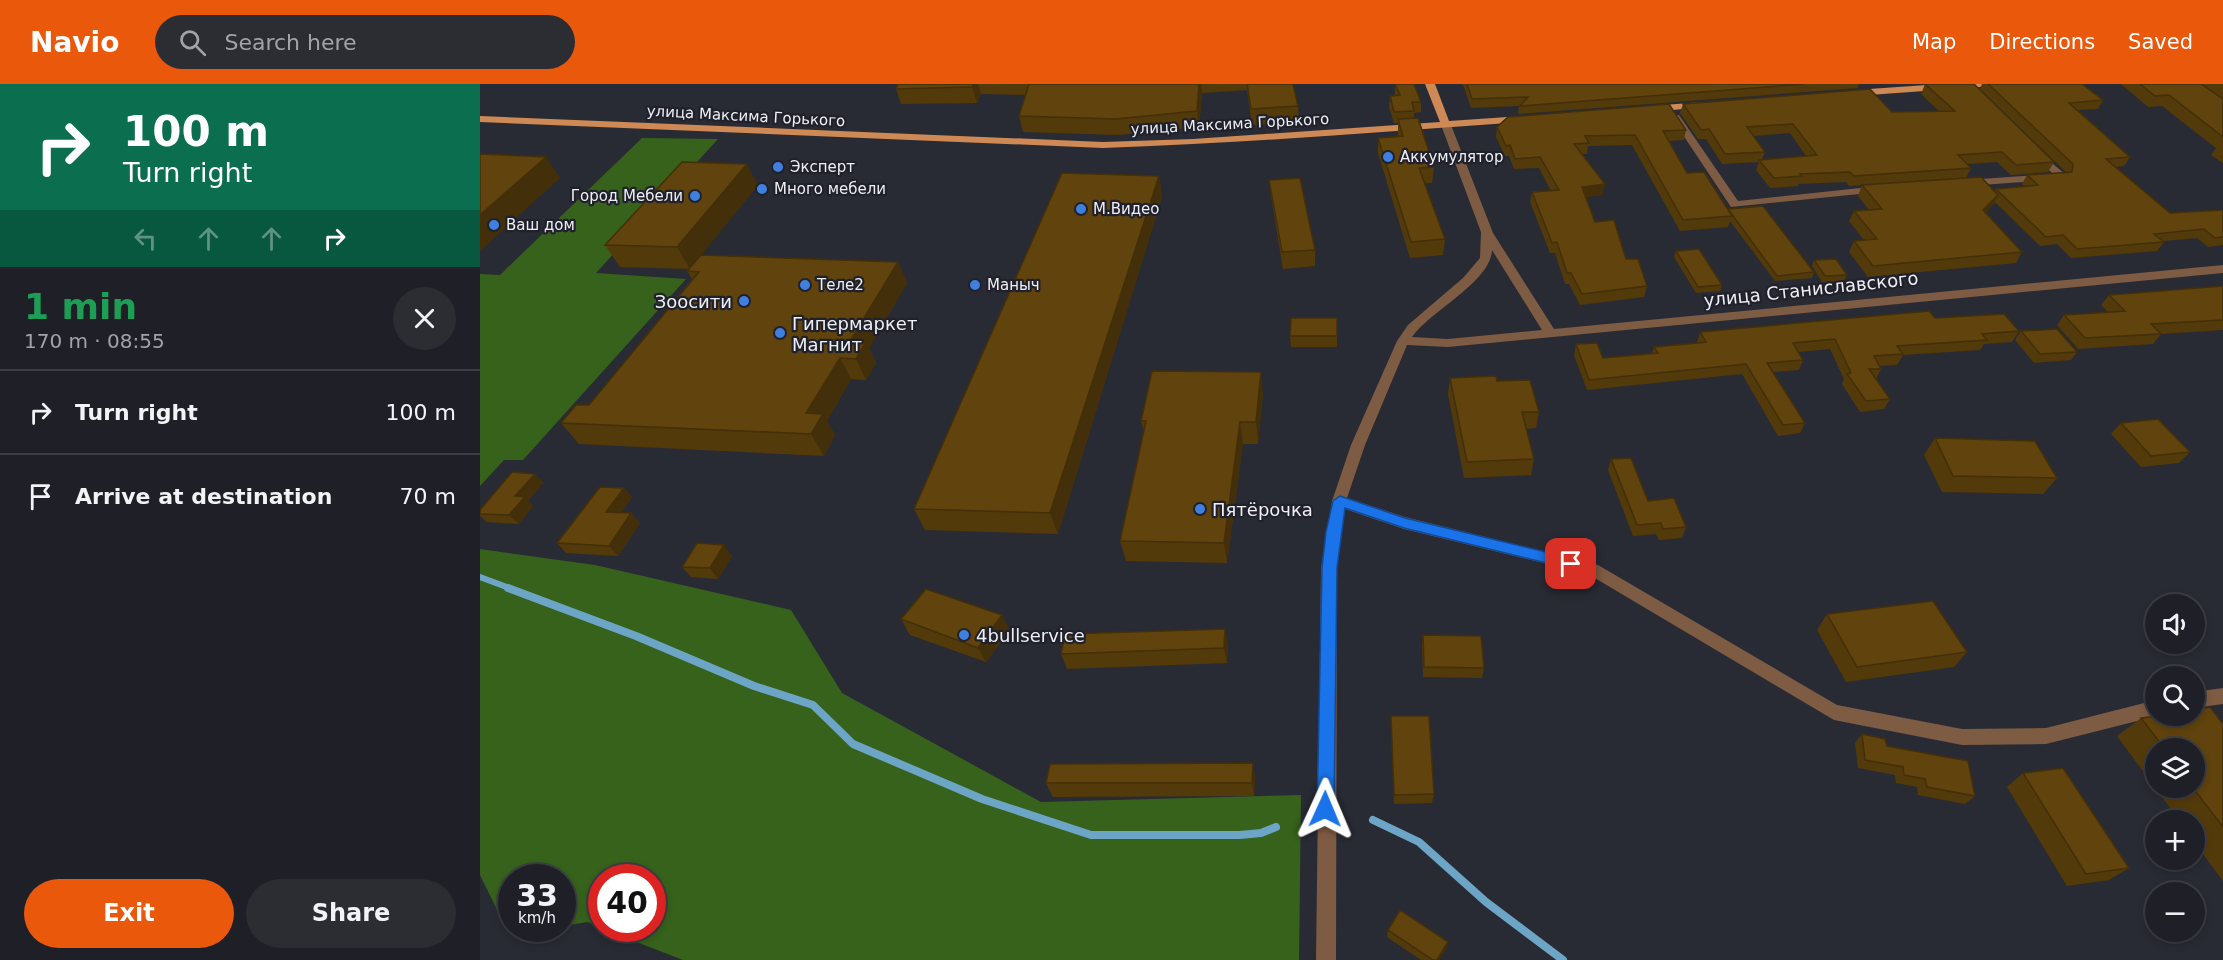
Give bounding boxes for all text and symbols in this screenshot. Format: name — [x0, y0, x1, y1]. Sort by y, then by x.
search box — [155, 15, 575, 69]
text: Navio — [30, 26, 119, 59]
icon: search — [176, 26, 209, 59]
text: Search here — [224, 30, 357, 55]
text: Map — [1912, 30, 1956, 54]
text: Directions — [1989, 30, 2095, 54]
text: Saved — [2128, 30, 2193, 54]
street label: улица Максима Горького — [646, 102, 846, 130]
text: 100 m — [123, 107, 269, 156]
icon: right — [24, 108, 102, 186]
street label: улица Максима Горького — [1130, 110, 1330, 138]
place label: Аккумулятор — [1400, 148, 1504, 166]
marker: Аккумулятор — [1381, 150, 1395, 164]
text: Turn right — [123, 157, 252, 188]
place label: Эксперт — [790, 158, 855, 176]
marker: Эксперт — [771, 160, 785, 174]
place label: Много мебели — [774, 180, 886, 198]
marker: Много мебели — [755, 182, 769, 196]
place label: Город Мебели — [571, 187, 683, 205]
marker: Город Мебели — [688, 189, 702, 203]
place label: М.Видео — [1093, 200, 1160, 218]
marker: М.Видео — [1074, 202, 1088, 216]
place label: Ваш дом — [506, 216, 575, 234]
marker: Ваш дом — [487, 218, 501, 232]
icon: left — [129, 222, 162, 255]
icon: ahead — [192, 222, 225, 255]
icon: ahead — [255, 222, 288, 255]
icon: right — [318, 222, 351, 255]
street label: улица Станиславского — [1703, 267, 1919, 311]
place label: Теле2 — [816, 276, 864, 294]
place label: Маныч — [987, 276, 1040, 294]
marker: Теле2 — [798, 278, 812, 292]
marker: Маныч — [968, 278, 982, 292]
text: 1 min — [24, 286, 137, 327]
button: close — [393, 287, 456, 350]
place label: Зоосити — [655, 291, 732, 312]
marker: Зоосити — [737, 294, 751, 308]
place label: Гипермаркет Магнит — [792, 313, 917, 355]
marker: Гипермаркет Магнит — [773, 326, 787, 340]
text: 170 m · 08:55 — [24, 329, 165, 353]
icon: right — [24, 396, 57, 429]
text: Turn right — [75, 400, 198, 425]
text: 100 m — [386, 400, 456, 425]
icon: arrive — [24, 480, 57, 513]
text: Arrive at destination — [75, 484, 332, 509]
text: 70 m — [400, 484, 456, 509]
place label: Пятёрочка — [1212, 499, 1313, 520]
marker: Пятёрочка — [1193, 502, 1207, 516]
pin — [1545, 538, 1596, 589]
icon: arrive — [1554, 547, 1587, 580]
map controls — [2145, 594, 2205, 942]
button: sound — [2145, 594, 2205, 654]
place label: 4bullservice — [976, 625, 1085, 646]
marker: 4bullservice — [957, 628, 971, 642]
button: search — [2145, 666, 2205, 726]
button: layers — [2145, 738, 2205, 798]
position arrow — [1293, 777, 1357, 841]
button: + — [2145, 810, 2205, 870]
speed limit sign: 40 — [588, 864, 666, 942]
text: 33 — [516, 878, 558, 913]
button: Exit — [24, 879, 234, 948]
button: Share — [246, 879, 456, 948]
button: − — [2145, 882, 2205, 942]
text: km/h — [518, 909, 556, 927]

